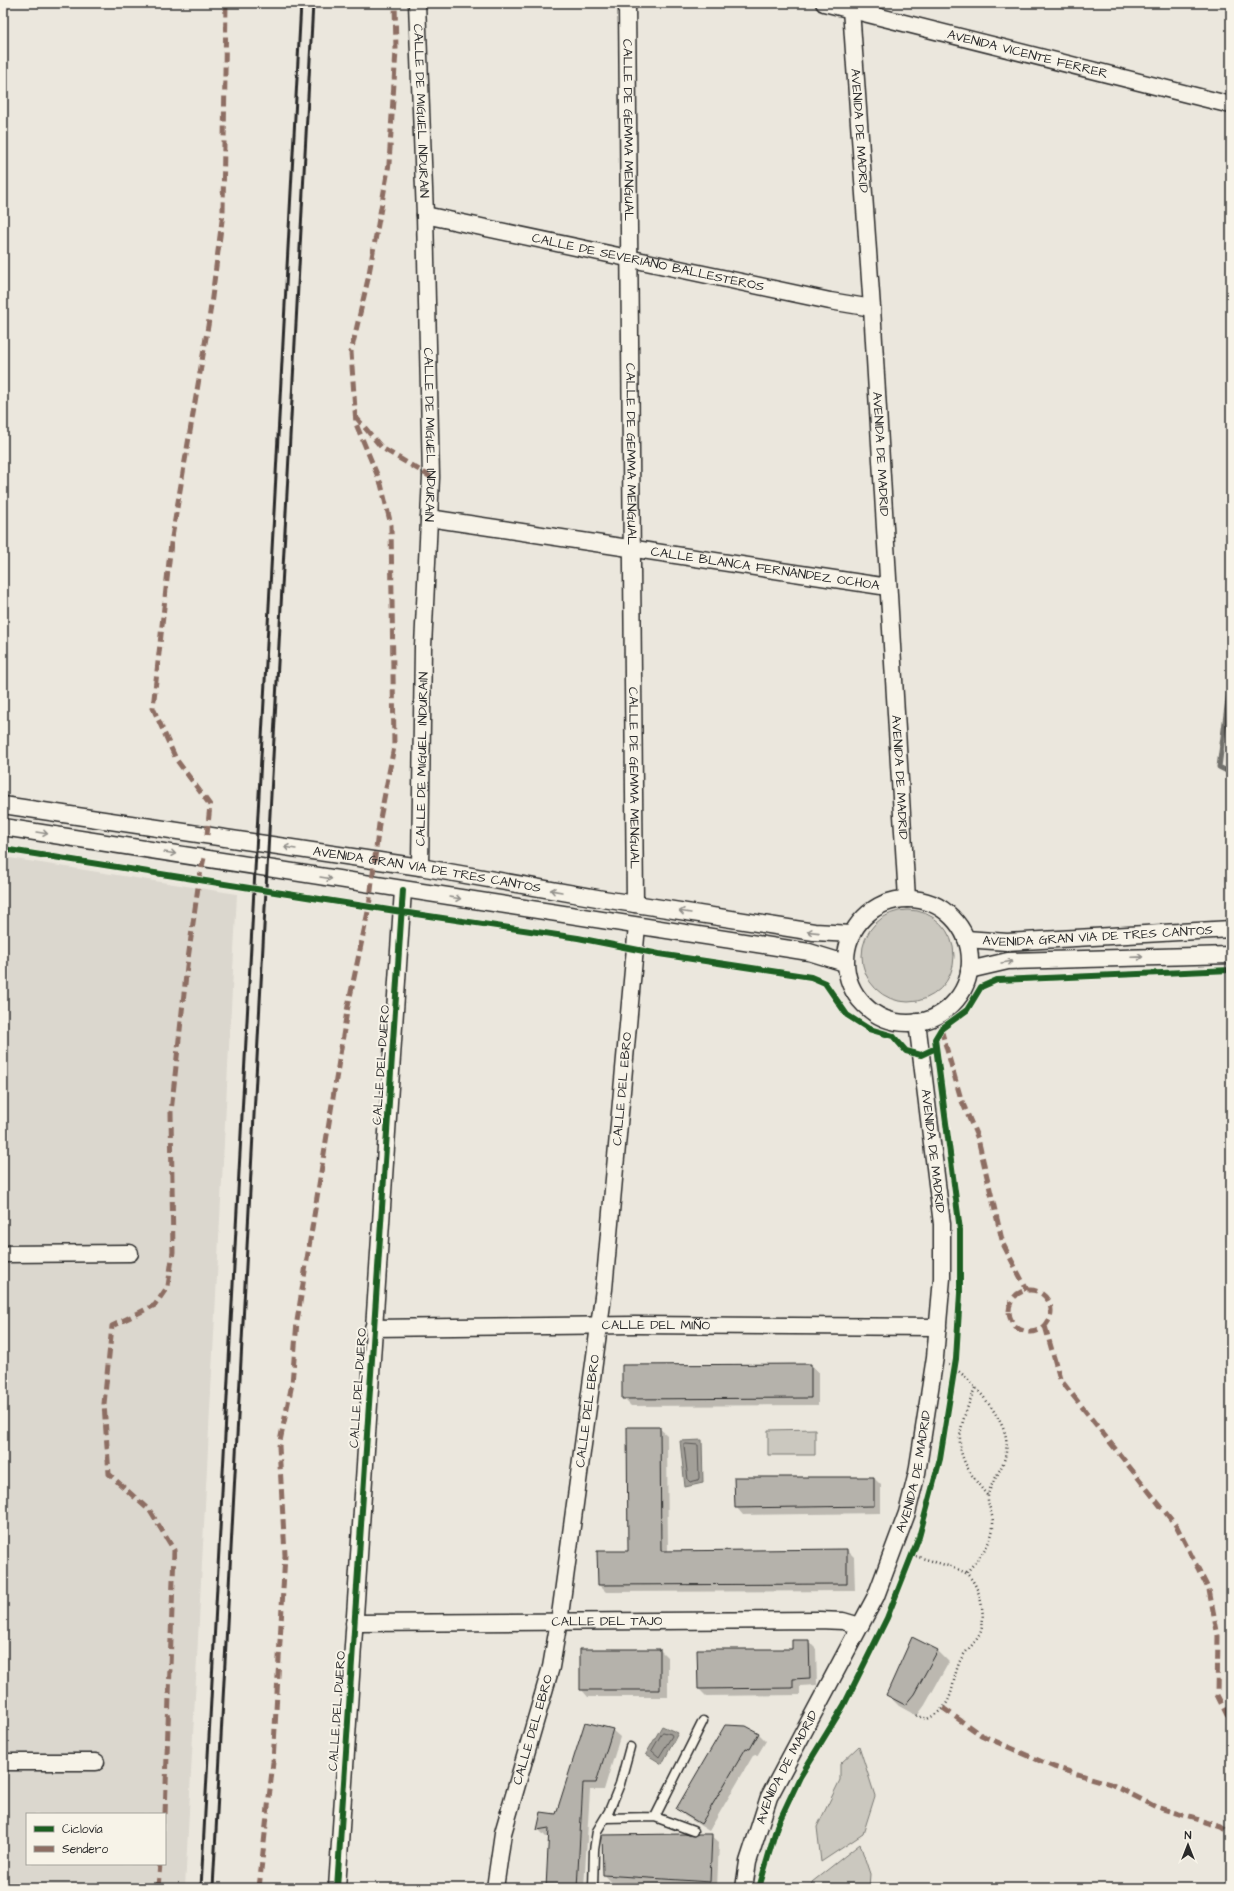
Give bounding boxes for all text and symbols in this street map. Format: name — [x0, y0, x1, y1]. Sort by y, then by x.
street label: CALLE DE MIGUEL INDURAIN — [409, 23, 433, 198]
street label: AVENIDA VICENTE FERRER — [946, 25, 1110, 83]
street label: CALLE DE GEMMA MENGUAL — [618, 39, 638, 221]
street label: AVENIDA DE MADRID — [846, 68, 873, 194]
street label: CALLE DE SEVERIANO BALLESTEROS — [530, 229, 766, 296]
street label: CALLE DE MIGUEL INDURAIN — [419, 347, 440, 522]
street label: CALLE DE GEMMA MENGUAL — [621, 363, 641, 545]
street label: AVENIDA DE MADRID — [868, 391, 893, 517]
street label: CALLE BLANCA FERNÁNDEZ OCHOA — [650, 542, 881, 595]
street label: CALLE DE MIGUEL INDURAIN — [411, 672, 433, 846]
street label: CALLE DE GEMMA MENGUAL — [624, 687, 644, 869]
street label: AVENIDA DE MADRID — [887, 715, 913, 841]
one-way arrow — [35, 829, 48, 837]
street label: AVENIDA GRAN VÍA DE TRES CANTOS — [312, 842, 543, 897]
one-way arrow — [284, 844, 297, 852]
one-way arrow — [163, 849, 176, 857]
one-way arrow — [319, 874, 332, 882]
one-way arrow — [550, 887, 563, 895]
one-way arrow — [448, 894, 461, 902]
one-way arrow — [678, 908, 691, 916]
street label: AVENIDA GRAN VÍA DE TRES CANTOS — [982, 921, 1214, 951]
one-way arrow — [807, 928, 820, 935]
one-way arrow — [1130, 954, 1143, 961]
one-way arrow — [1000, 958, 1013, 966]
street label: CALLE DEL DUERO — [368, 1004, 394, 1126]
street label: CALLE DEL EBRO — [608, 1031, 636, 1146]
street label: AVENIDA DE MADRID — [916, 1088, 950, 1215]
street label: CALLE DEL MIÑO — [602, 1316, 711, 1334]
street label: CALLE DEL DUERO — [345, 1327, 371, 1449]
street label: CALLE DEL EBRO — [571, 1353, 604, 1469]
street label: AVENIDA DE MADRID — [891, 1409, 936, 1535]
street label: CALLE DEL TAJO — [551, 1612, 663, 1631]
street label: CALLE DEL DUERO — [324, 1650, 350, 1772]
street label: CALLE DEL EBRO — [508, 1672, 557, 1787]
street label: AVENIDA DE MADRID — [752, 1707, 823, 1826]
legend — [26, 1813, 166, 1865]
text: Ciclovía — [62, 1821, 103, 1838]
north arrow — [1168, 1825, 1208, 1865]
text: N — [1185, 1828, 1192, 1843]
text: Sendero — [62, 1841, 108, 1858]

